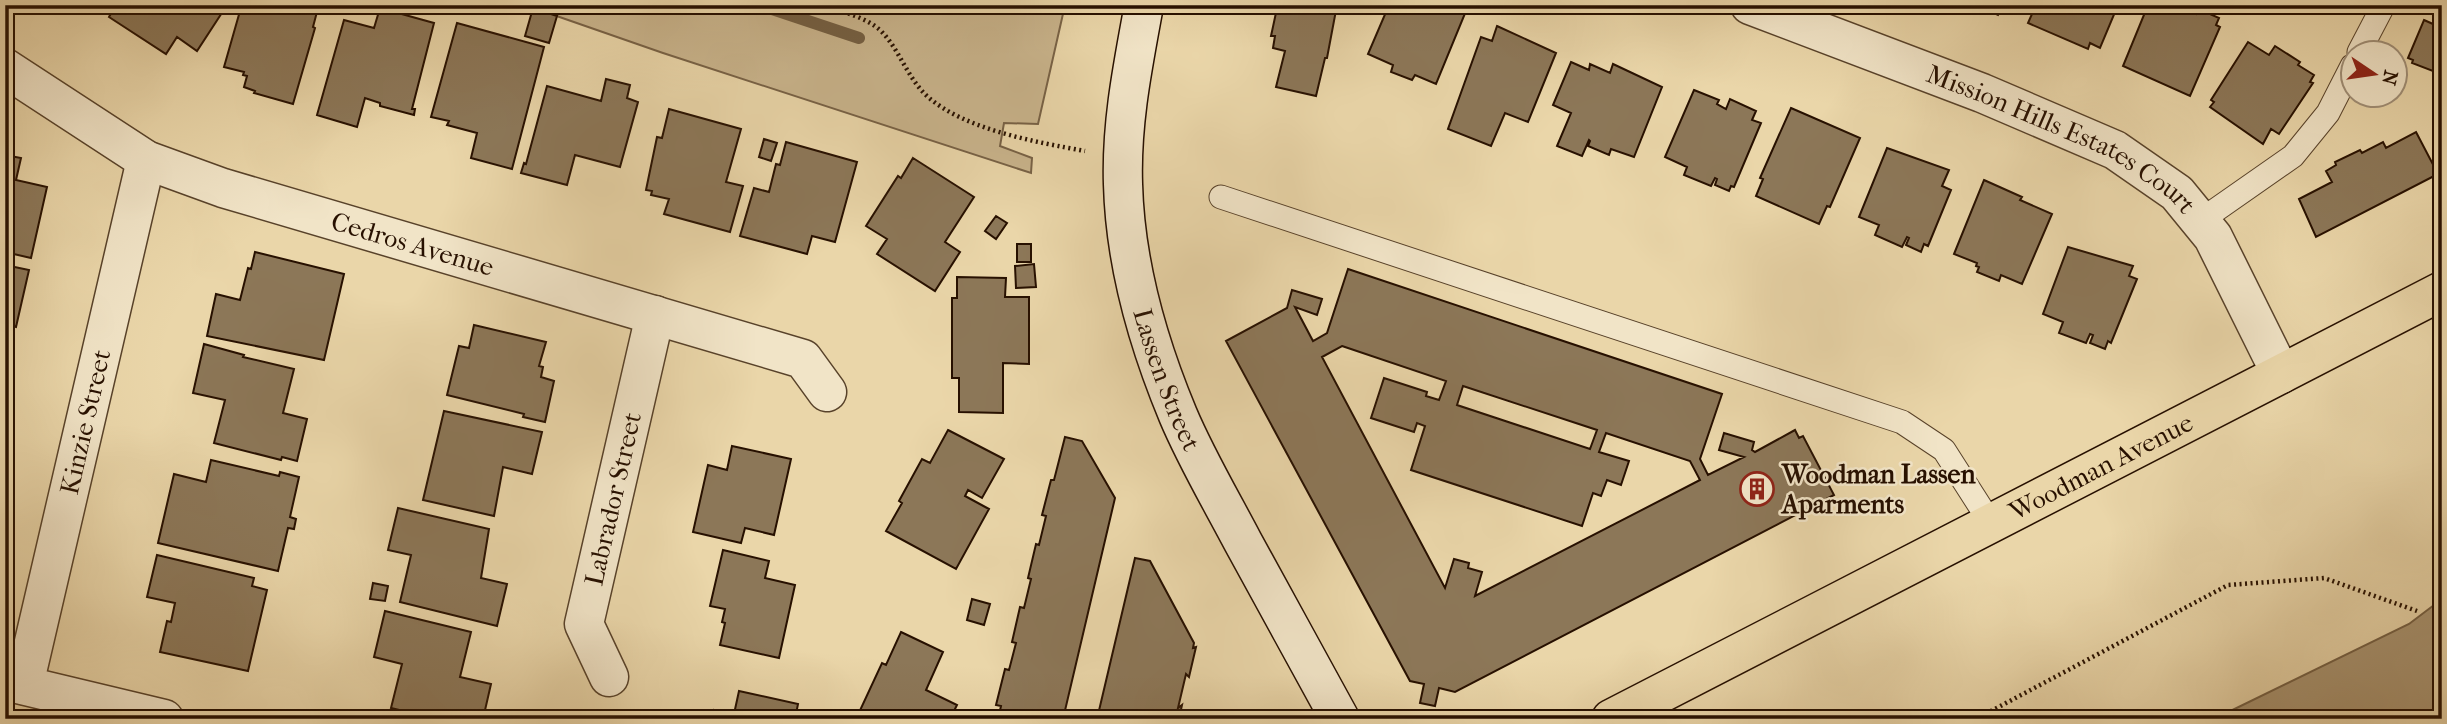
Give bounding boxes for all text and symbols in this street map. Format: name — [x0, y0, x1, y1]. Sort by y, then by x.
north arrow — [2338, 38, 2408, 108]
street label: Mission Hills Estates Court — [1922, 58, 2203, 220]
text: N — [2377, 68, 2402, 88]
street label: Cedros Avenue — [328, 205, 498, 283]
street label: Lassen Street — [1127, 305, 1208, 456]
street label: Kinzie Street — [53, 346, 117, 498]
street label: Woodman Avenue — [2003, 406, 2198, 527]
street label: Labrador Street — [578, 409, 648, 588]
place label: Woodman Lassen Aparments — [1780, 459, 1976, 520]
building icon: Woodman Lassen Aparments — [1738, 470, 1776, 508]

